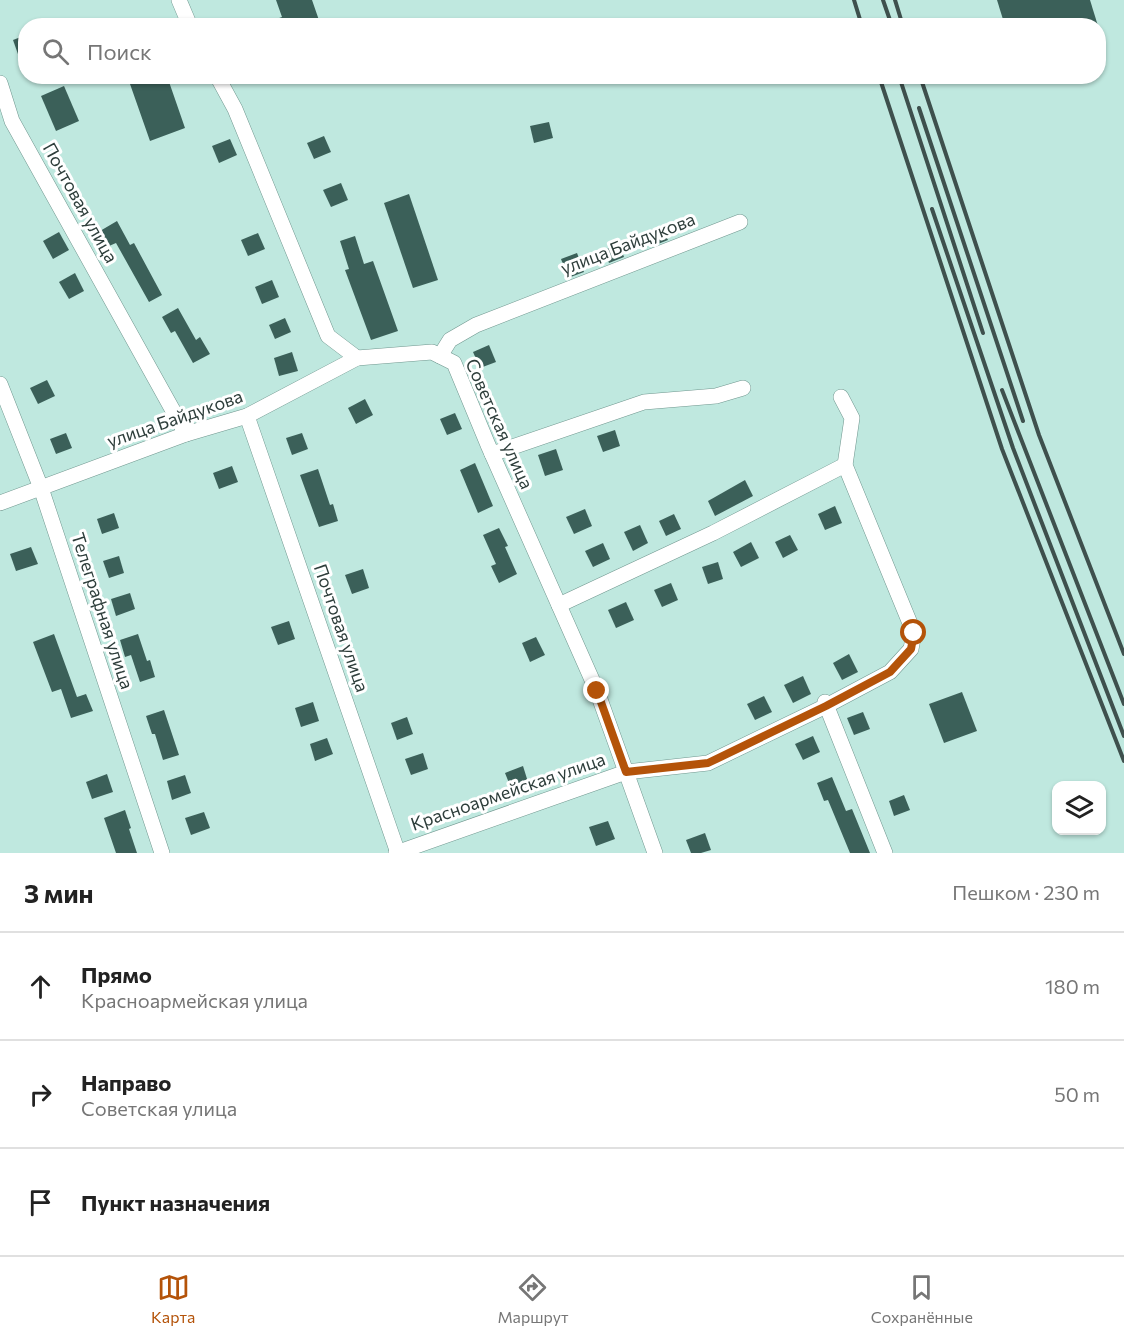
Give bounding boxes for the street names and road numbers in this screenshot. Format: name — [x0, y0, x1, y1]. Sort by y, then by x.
street label: Почтовая улица — [39, 139, 123, 266]
street label: улица Байдукова — [557, 207, 698, 279]
street label: Советская улица — [461, 355, 539, 492]
street label: улица Байдукова — [104, 385, 245, 452]
street label: Телеграфная улица — [67, 530, 139, 692]
street label: Почтовая улица — [310, 561, 374, 695]
street label: Красноармейская улица — [408, 747, 608, 835]

